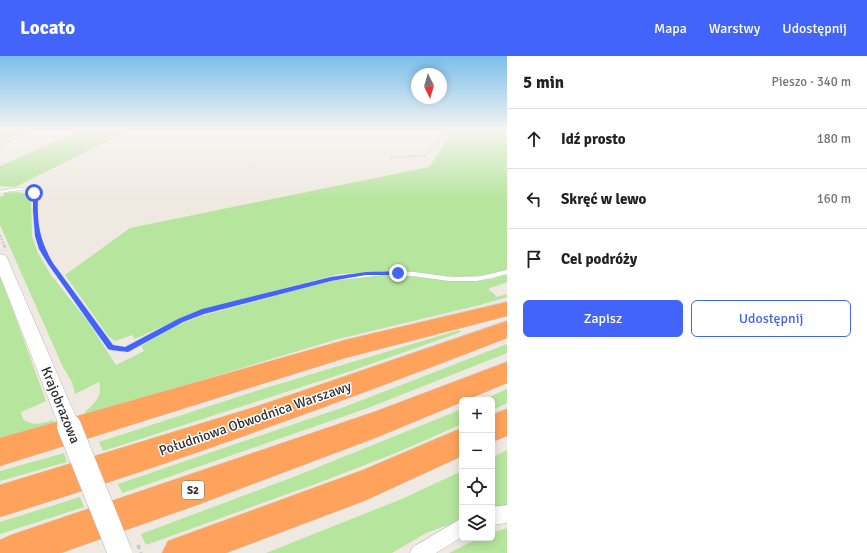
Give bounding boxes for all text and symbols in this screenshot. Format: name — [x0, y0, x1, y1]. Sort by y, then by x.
text: Locato — [20, 16, 75, 40]
text: Mapa — [654, 20, 687, 37]
text: Warstwy — [709, 20, 760, 37]
text: Udostępnij — [782, 20, 847, 37]
north arrow — [411, 68, 447, 104]
text: 5 min — [523, 72, 564, 93]
text: Pieszo · 340 m — [772, 74, 851, 90]
icon: ahead — [523, 128, 545, 150]
text: Idź prosto — [561, 130, 625, 148]
text: 180 m — [817, 131, 851, 147]
route start — [25, 184, 43, 202]
icon: left — [523, 188, 545, 210]
text: Skręć w lewo — [561, 190, 646, 208]
text: 160 m — [817, 191, 851, 207]
icon: arrive — [523, 248, 545, 270]
text: Cel podróży — [561, 250, 637, 268]
route end — [389, 264, 407, 282]
button: Zapisz — [523, 300, 683, 337]
button: Udostępnij — [691, 300, 851, 337]
street label: Krajobrazowa — [37, 364, 84, 446]
street label: Południowa Obwodnica Warszawy — [157, 377, 354, 459]
map controls — [459, 397, 495, 541]
button: + — [459, 397, 495, 433]
button: − — [459, 433, 495, 469]
button: locate — [459, 469, 495, 505]
road number: S2 — [182, 481, 204, 499]
button: layers — [459, 505, 495, 541]

